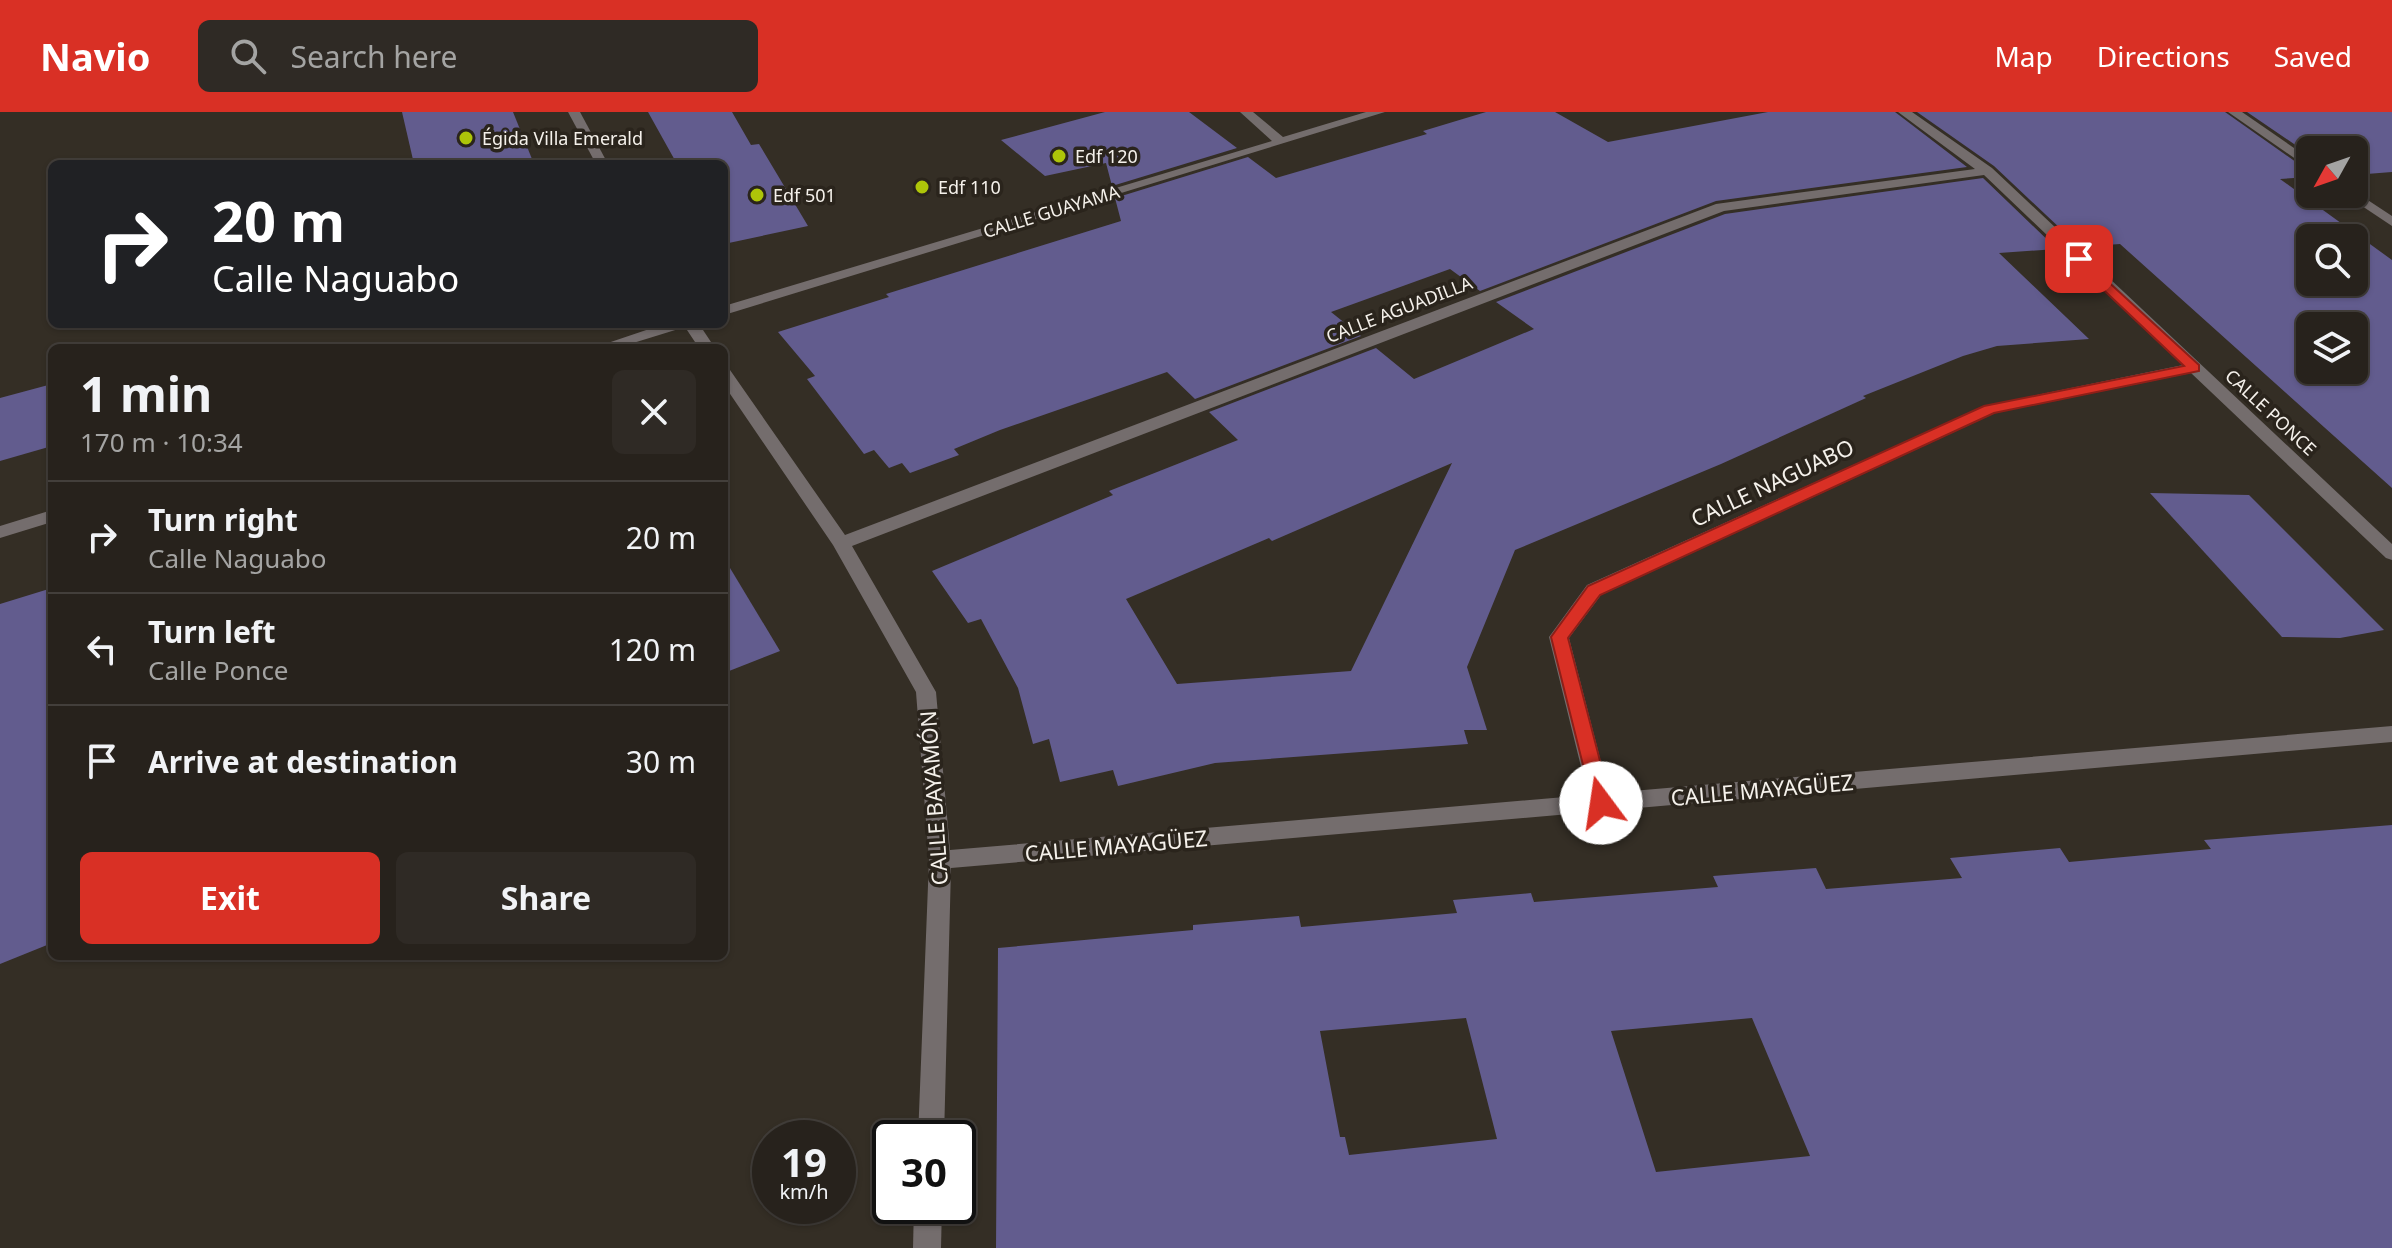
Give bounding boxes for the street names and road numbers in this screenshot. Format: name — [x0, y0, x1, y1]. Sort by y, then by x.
street label: CALLE GUAYAMA — [980, 179, 1123, 243]
street label: CALLE AGUADILLA — [1322, 270, 1476, 348]
street label: CALLE PONCE — [2220, 364, 2322, 460]
street label: CALLE NAGUABO — [1686, 431, 1858, 533]
street label: CALLE BAYAMÓN — [912, 710, 954, 886]
street label: CALLE MAYAGÜEZ — [1669, 766, 1855, 812]
street label: CALLE MAYAGÜEZ — [1023, 822, 1209, 868]

